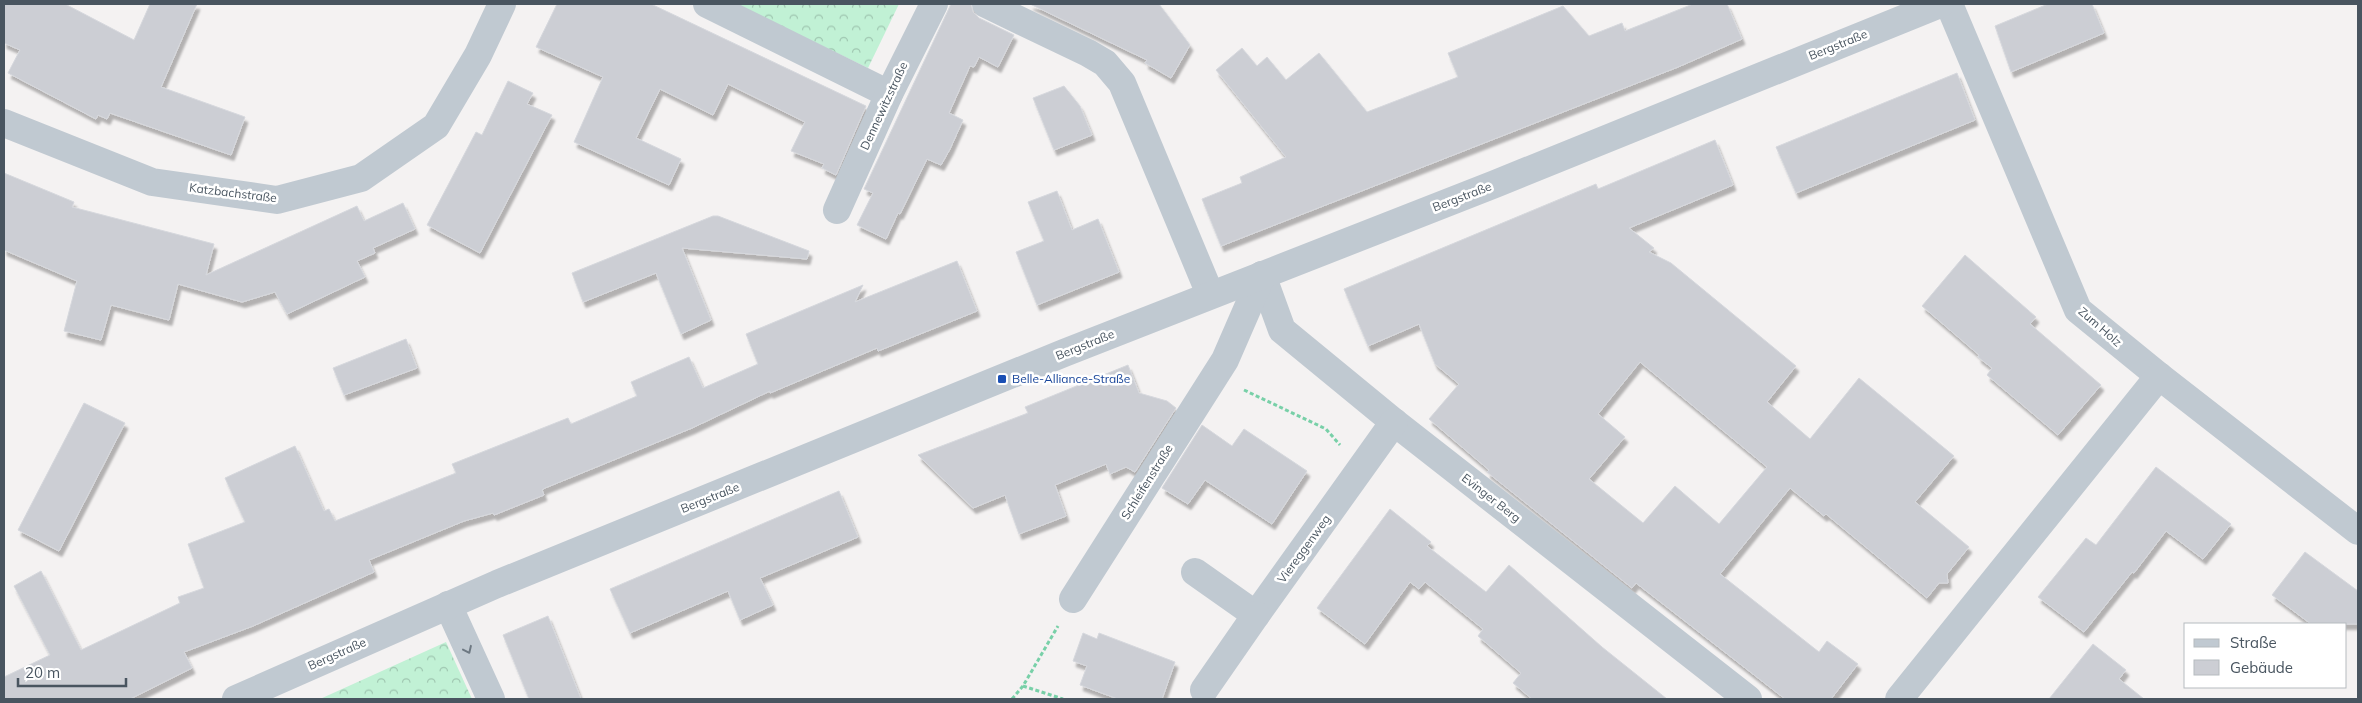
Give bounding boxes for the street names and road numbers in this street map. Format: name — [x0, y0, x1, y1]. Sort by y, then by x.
street label: Bergstraße — [1806, 26, 1869, 63]
street label: Dennewitzstraße — [857, 59, 911, 152]
street label: Bergstraße — [1430, 178, 1493, 215]
street label: Katzbachstraße — [188, 180, 278, 205]
street label: Zum Holz — [2075, 304, 2125, 350]
street label: Bergstraße — [1053, 326, 1116, 363]
street label: Schleifenstraße — [1117, 441, 1176, 522]
street label: Evinger Berg — [1459, 470, 1524, 525]
street label: Bergstraße — [678, 479, 741, 516]
street label: Viereggenweg — [1274, 512, 1333, 586]
street label: Bergstraße — [305, 634, 368, 673]

